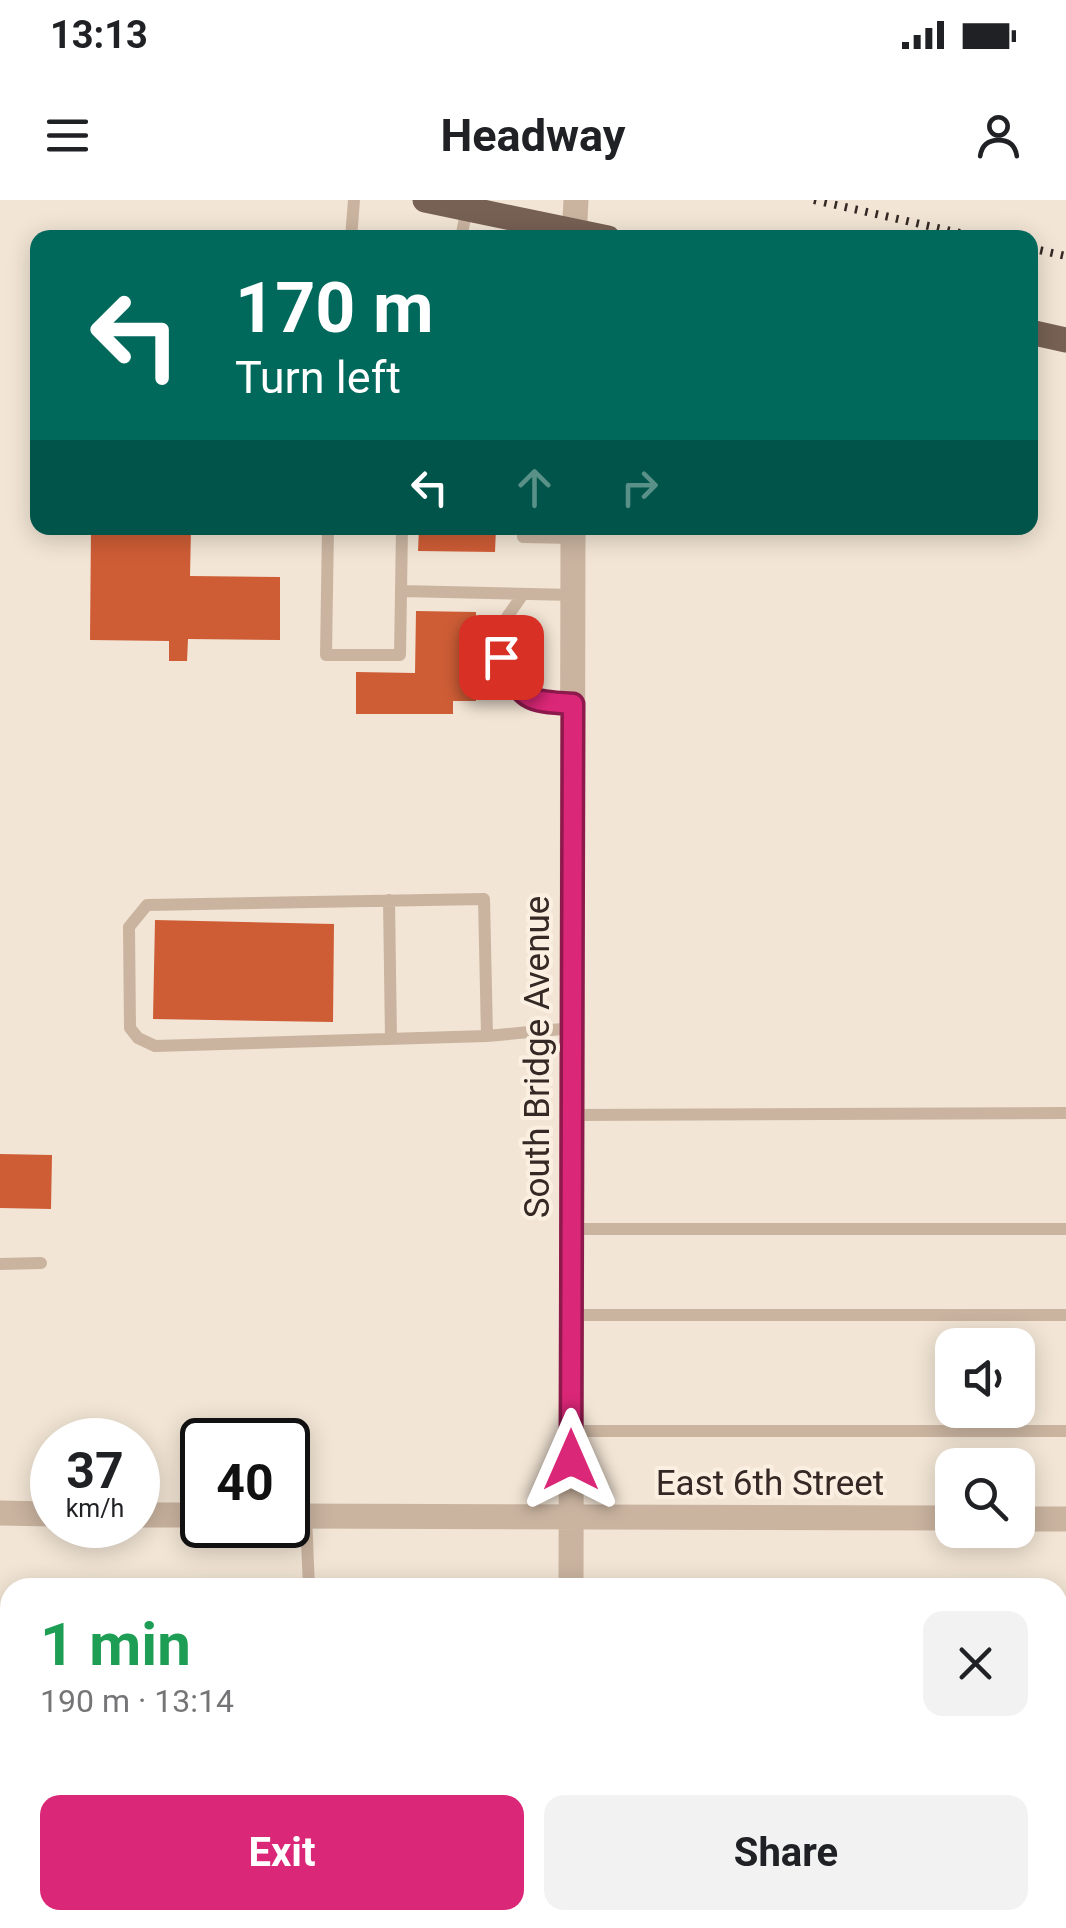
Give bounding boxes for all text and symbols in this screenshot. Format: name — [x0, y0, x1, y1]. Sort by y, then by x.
text: 13:13 — [50, 13, 148, 57]
icon: menu — [40, 108, 95, 163]
icon: person — [971, 108, 1026, 163]
text: Headway — [441, 109, 625, 162]
text: 170 m — [235, 267, 434, 349]
icon: left — [70, 270, 200, 400]
text: Turn left — [235, 351, 401, 404]
icon: left — [402, 460, 457, 515]
icon: ahead — [507, 460, 562, 515]
icon: right — [612, 460, 667, 515]
pin — [459, 615, 544, 700]
icon: arrive — [474, 630, 529, 685]
street label: South Bridge Avenue — [517, 896, 558, 1218]
map controls — [935, 1328, 1035, 1548]
button: sound — [935, 1328, 1035, 1428]
position arrow — [519, 1408, 623, 1512]
speed limit sign: 40 — [180, 1418, 310, 1548]
text: 37 — [66, 1442, 124, 1500]
button: search — [935, 1448, 1035, 1548]
street label: East 6th Street — [656, 1463, 884, 1504]
text: km/h — [66, 1494, 124, 1523]
text: 1 min — [40, 1609, 191, 1680]
button: close — [923, 1611, 1028, 1716]
text: 190 m · 13:14 — [40, 1682, 234, 1720]
button: Exit — [40, 1795, 524, 1910]
button: Share — [544, 1795, 1028, 1910]

